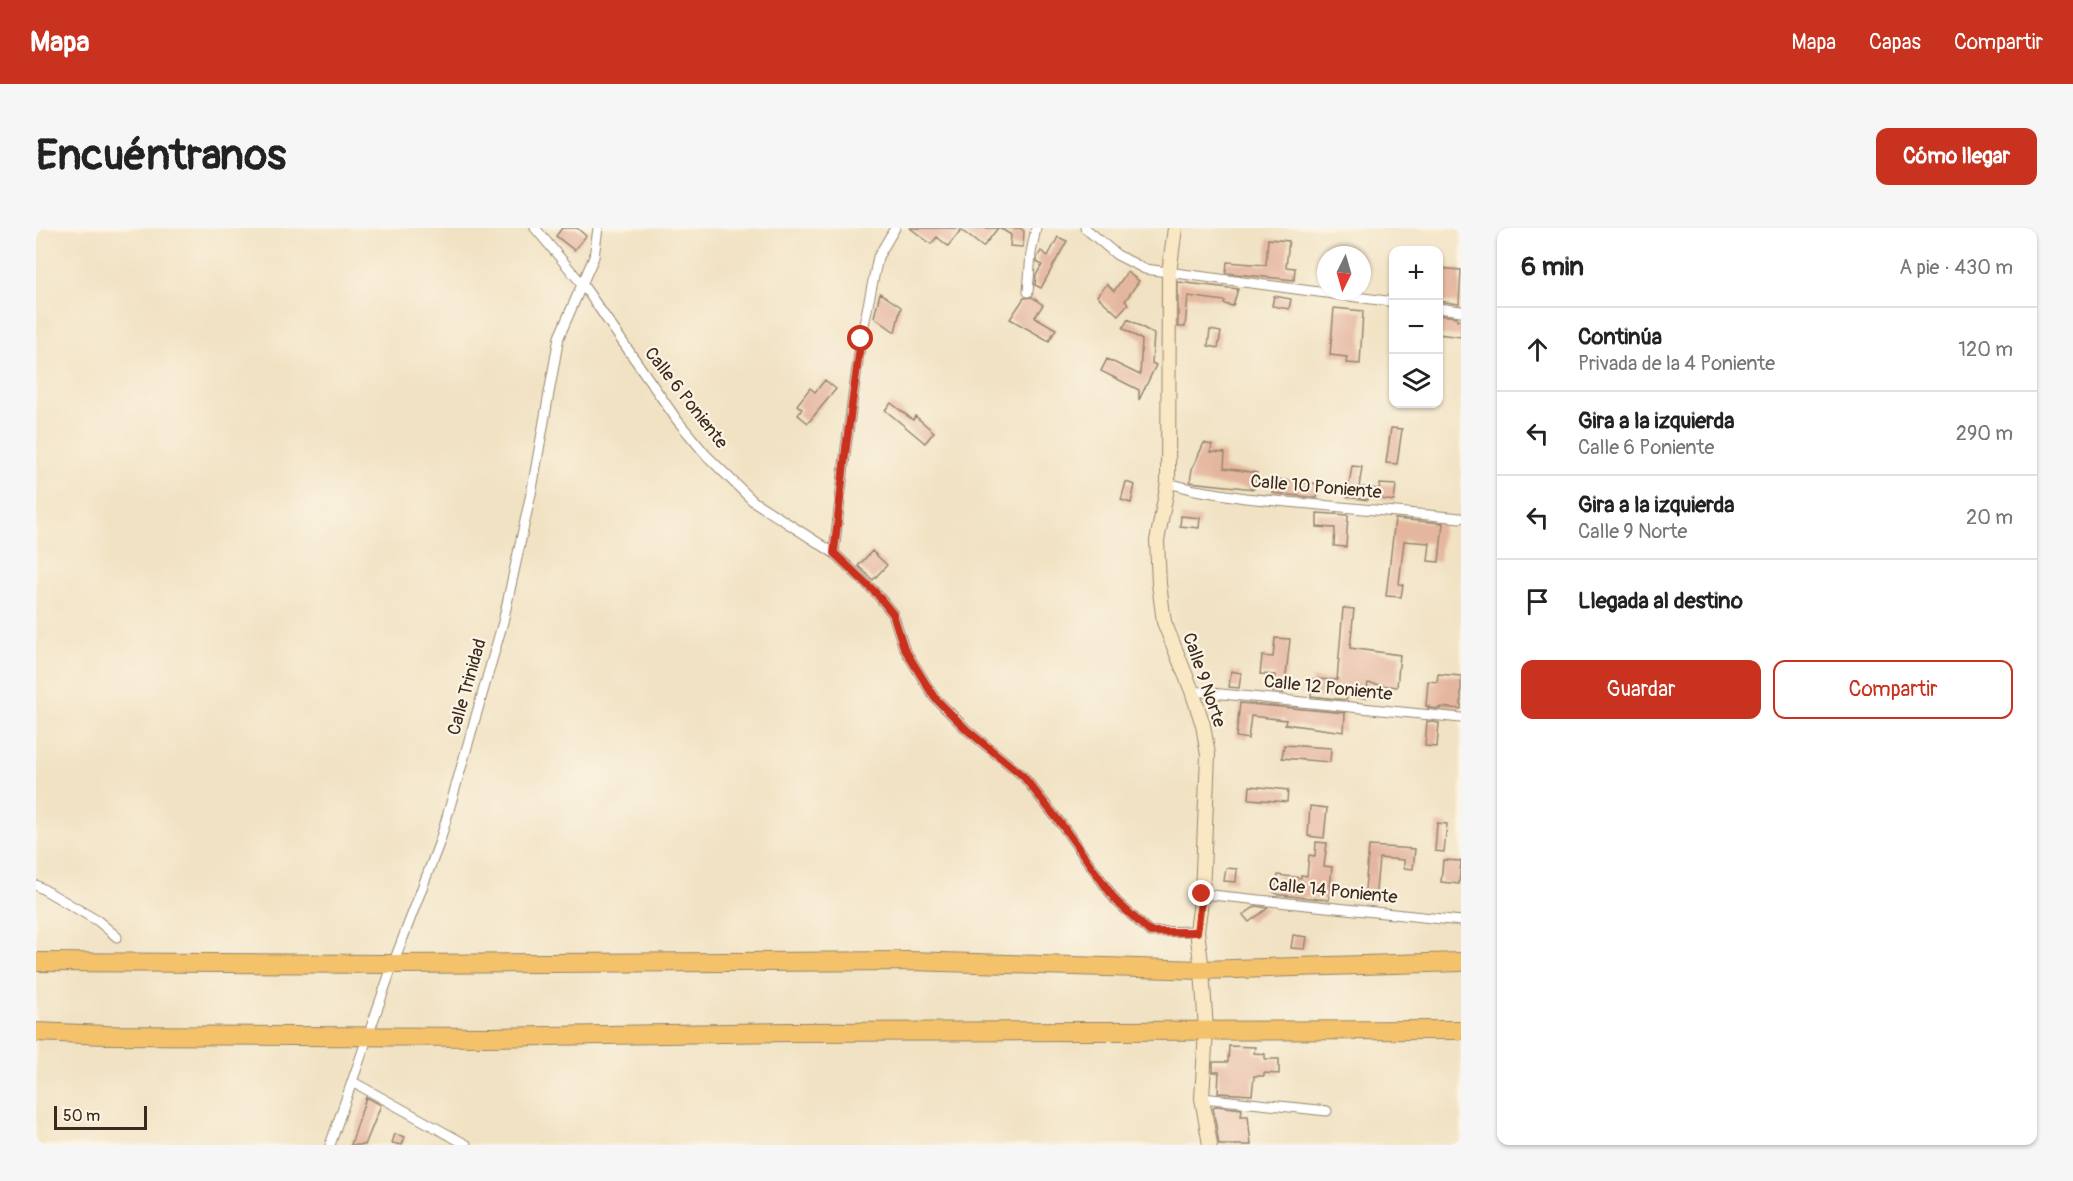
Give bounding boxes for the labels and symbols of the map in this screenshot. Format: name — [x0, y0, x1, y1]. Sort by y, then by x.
north arrow — [1317, 246, 1371, 300]
route start — [847, 325, 873, 351]
street label: Calle 6 Poniente — [639, 343, 733, 454]
street label: Calle 10 Poniente — [1249, 470, 1383, 504]
street label: Calle 9 Norte — [1177, 630, 1231, 730]
street label: Calle Trinidad — [442, 636, 492, 738]
street label: Calle 12 Poniente — [1263, 670, 1394, 706]
street label: Calle 14 Poniente — [1267, 873, 1399, 909]
route end — [1188, 880, 1214, 906]
scale bar — [54, 1103, 147, 1130]

